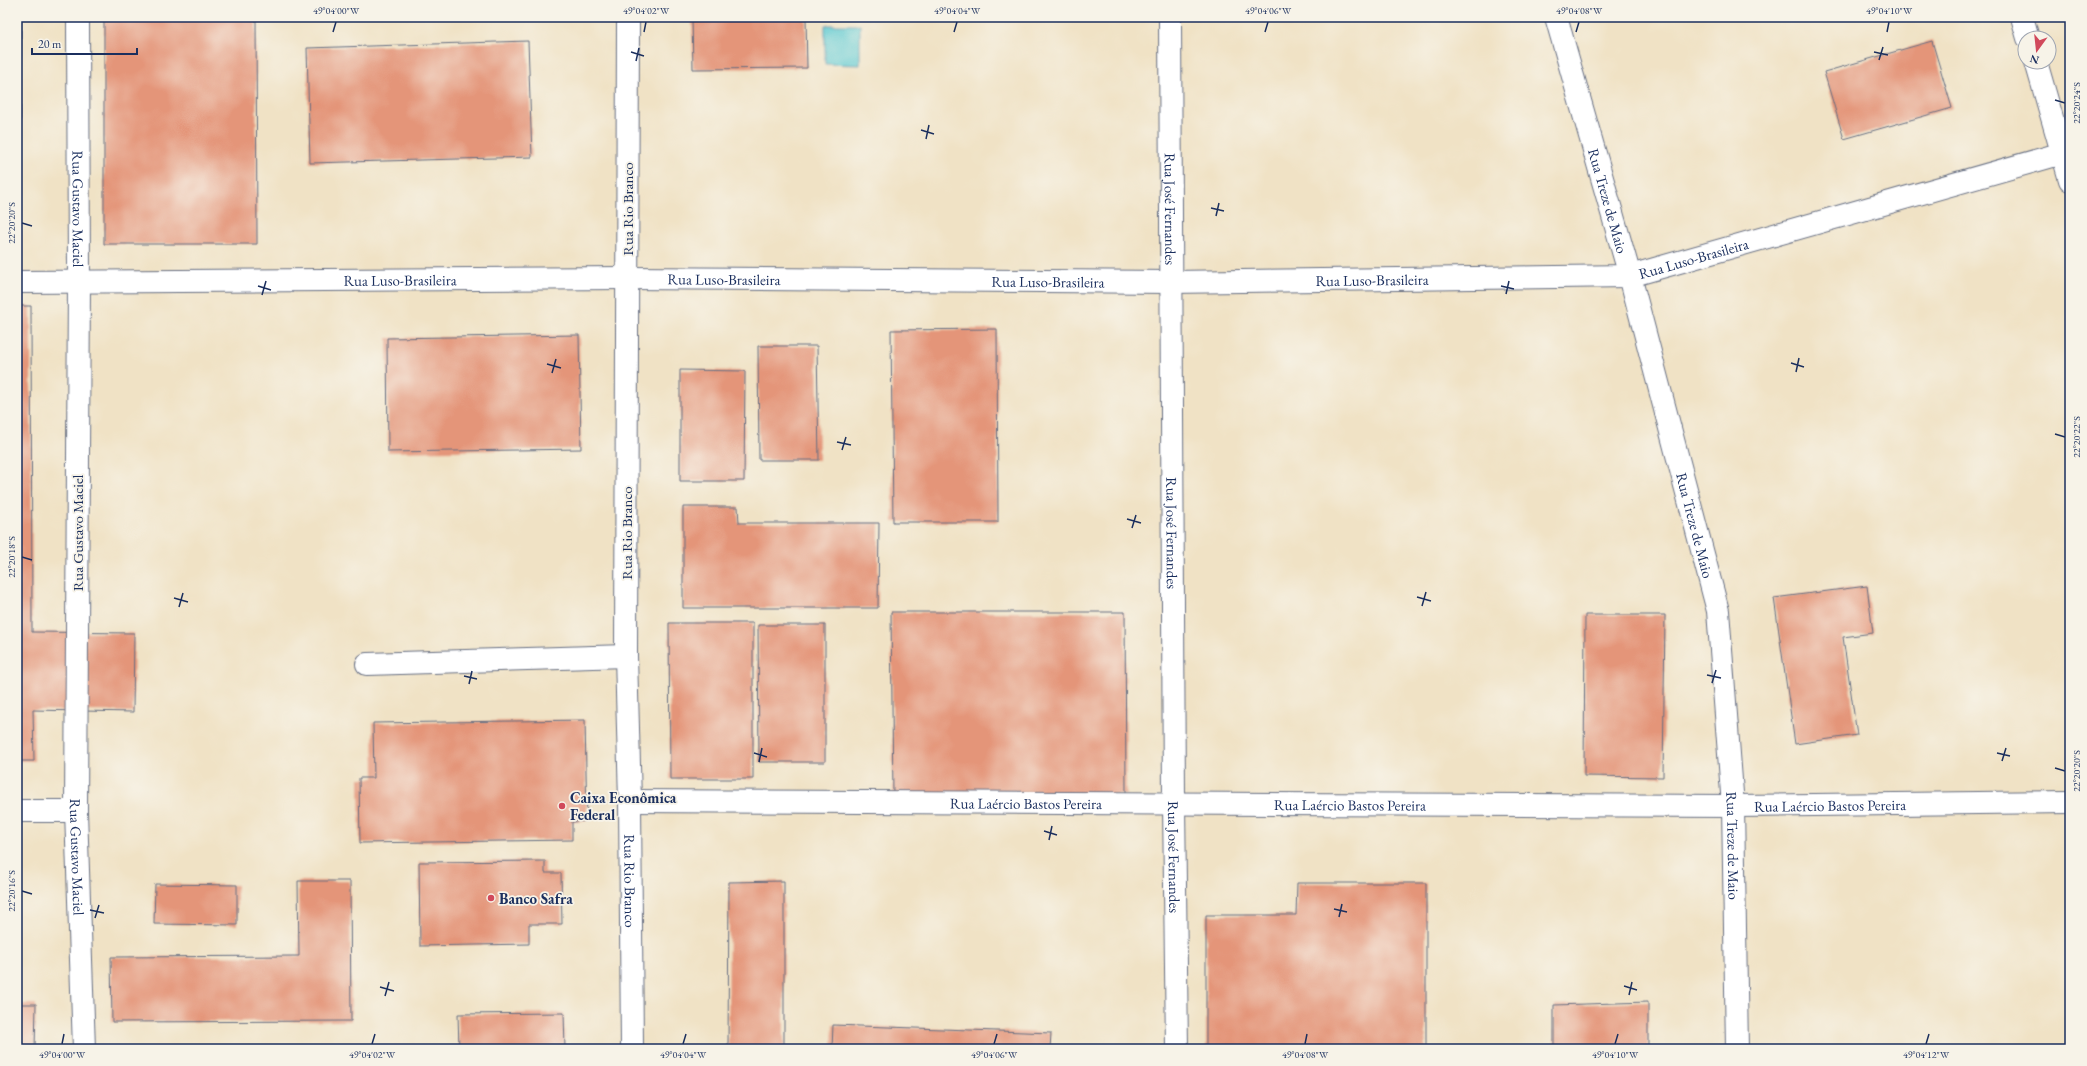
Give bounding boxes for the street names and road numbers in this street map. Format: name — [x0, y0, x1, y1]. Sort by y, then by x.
street label: Rua Treze de Maio — [1584, 146, 1632, 255]
street label: Rua Gustavo Maciel — [69, 151, 88, 268]
street label: Rua José Fernandes — [1161, 153, 1181, 265]
street label: Rua Rio Branco — [618, 162, 637, 256]
street label: Rua Luso-Brasileira — [1636, 233, 1750, 283]
street label: Rua Luso-Brasileira — [667, 269, 781, 289]
street label: Rua Luso-Brasileira — [1315, 269, 1429, 290]
street label: Rua Luso-Brasileira — [343, 270, 457, 289]
street label: Rua Luso-Brasileira — [991, 271, 1105, 291]
street label: Rua Treze de Maio — [1672, 470, 1718, 580]
street label: Rua Gustavo Maciel — [68, 474, 87, 591]
street label: Rua José Fernandes — [1163, 477, 1182, 589]
street label: Rua Rio Branco — [617, 486, 636, 580]
street label: Rua Treze de Maio — [1722, 791, 1744, 900]
street label: Rua Laércio Bastos Pereira — [950, 793, 1102, 813]
street label: Rua Laércio Bastos Pereira — [1274, 794, 1426, 814]
street label: Rua Laércio Bastos Pereira — [1754, 794, 1906, 815]
street label: Rua Gustavo Maciel — [66, 798, 89, 916]
street label: Rua José Fernandes — [1164, 801, 1185, 913]
street label: Rua Rio Branco — [621, 834, 641, 928]

